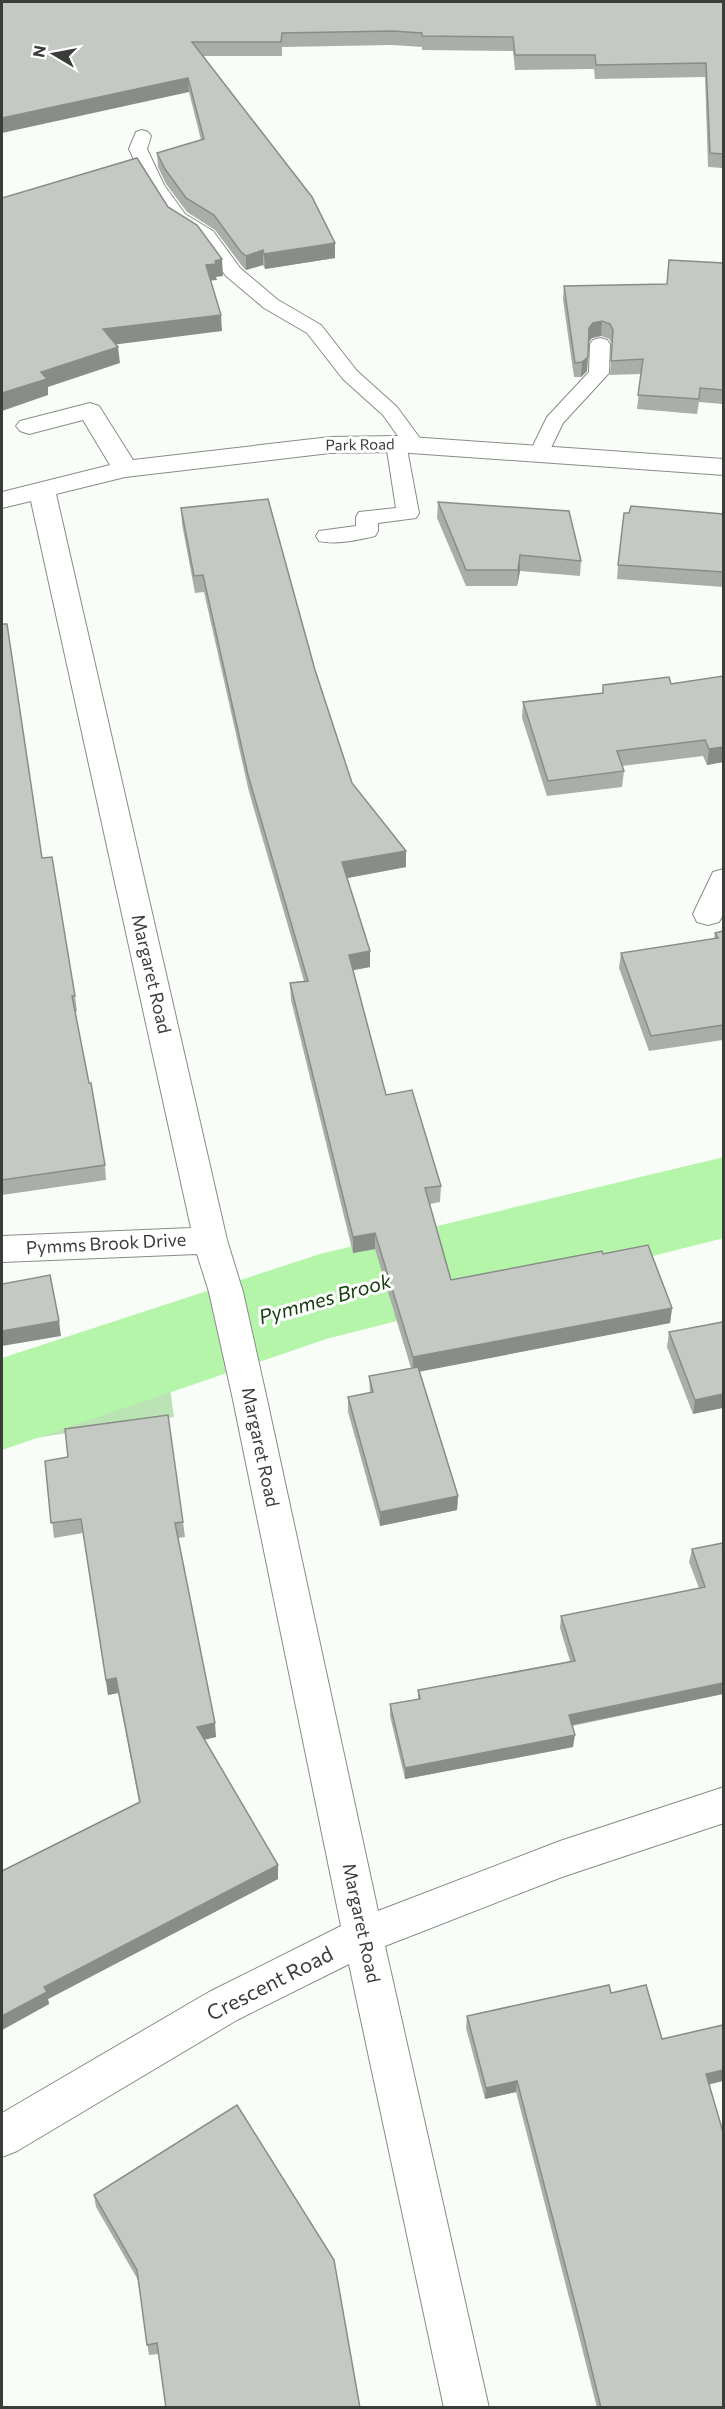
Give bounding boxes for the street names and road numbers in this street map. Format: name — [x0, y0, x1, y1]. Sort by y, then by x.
street label: Park Road — [325, 434, 395, 454]
street label: Margaret Road — [128, 912, 176, 1036]
street label: Pymms Brook Drive — [25, 1228, 187, 1258]
street label: Margaret Road — [238, 1385, 284, 1509]
street label: Margaret Road — [339, 1861, 385, 1985]
street label: Crescent Road — [202, 1940, 337, 2025]

